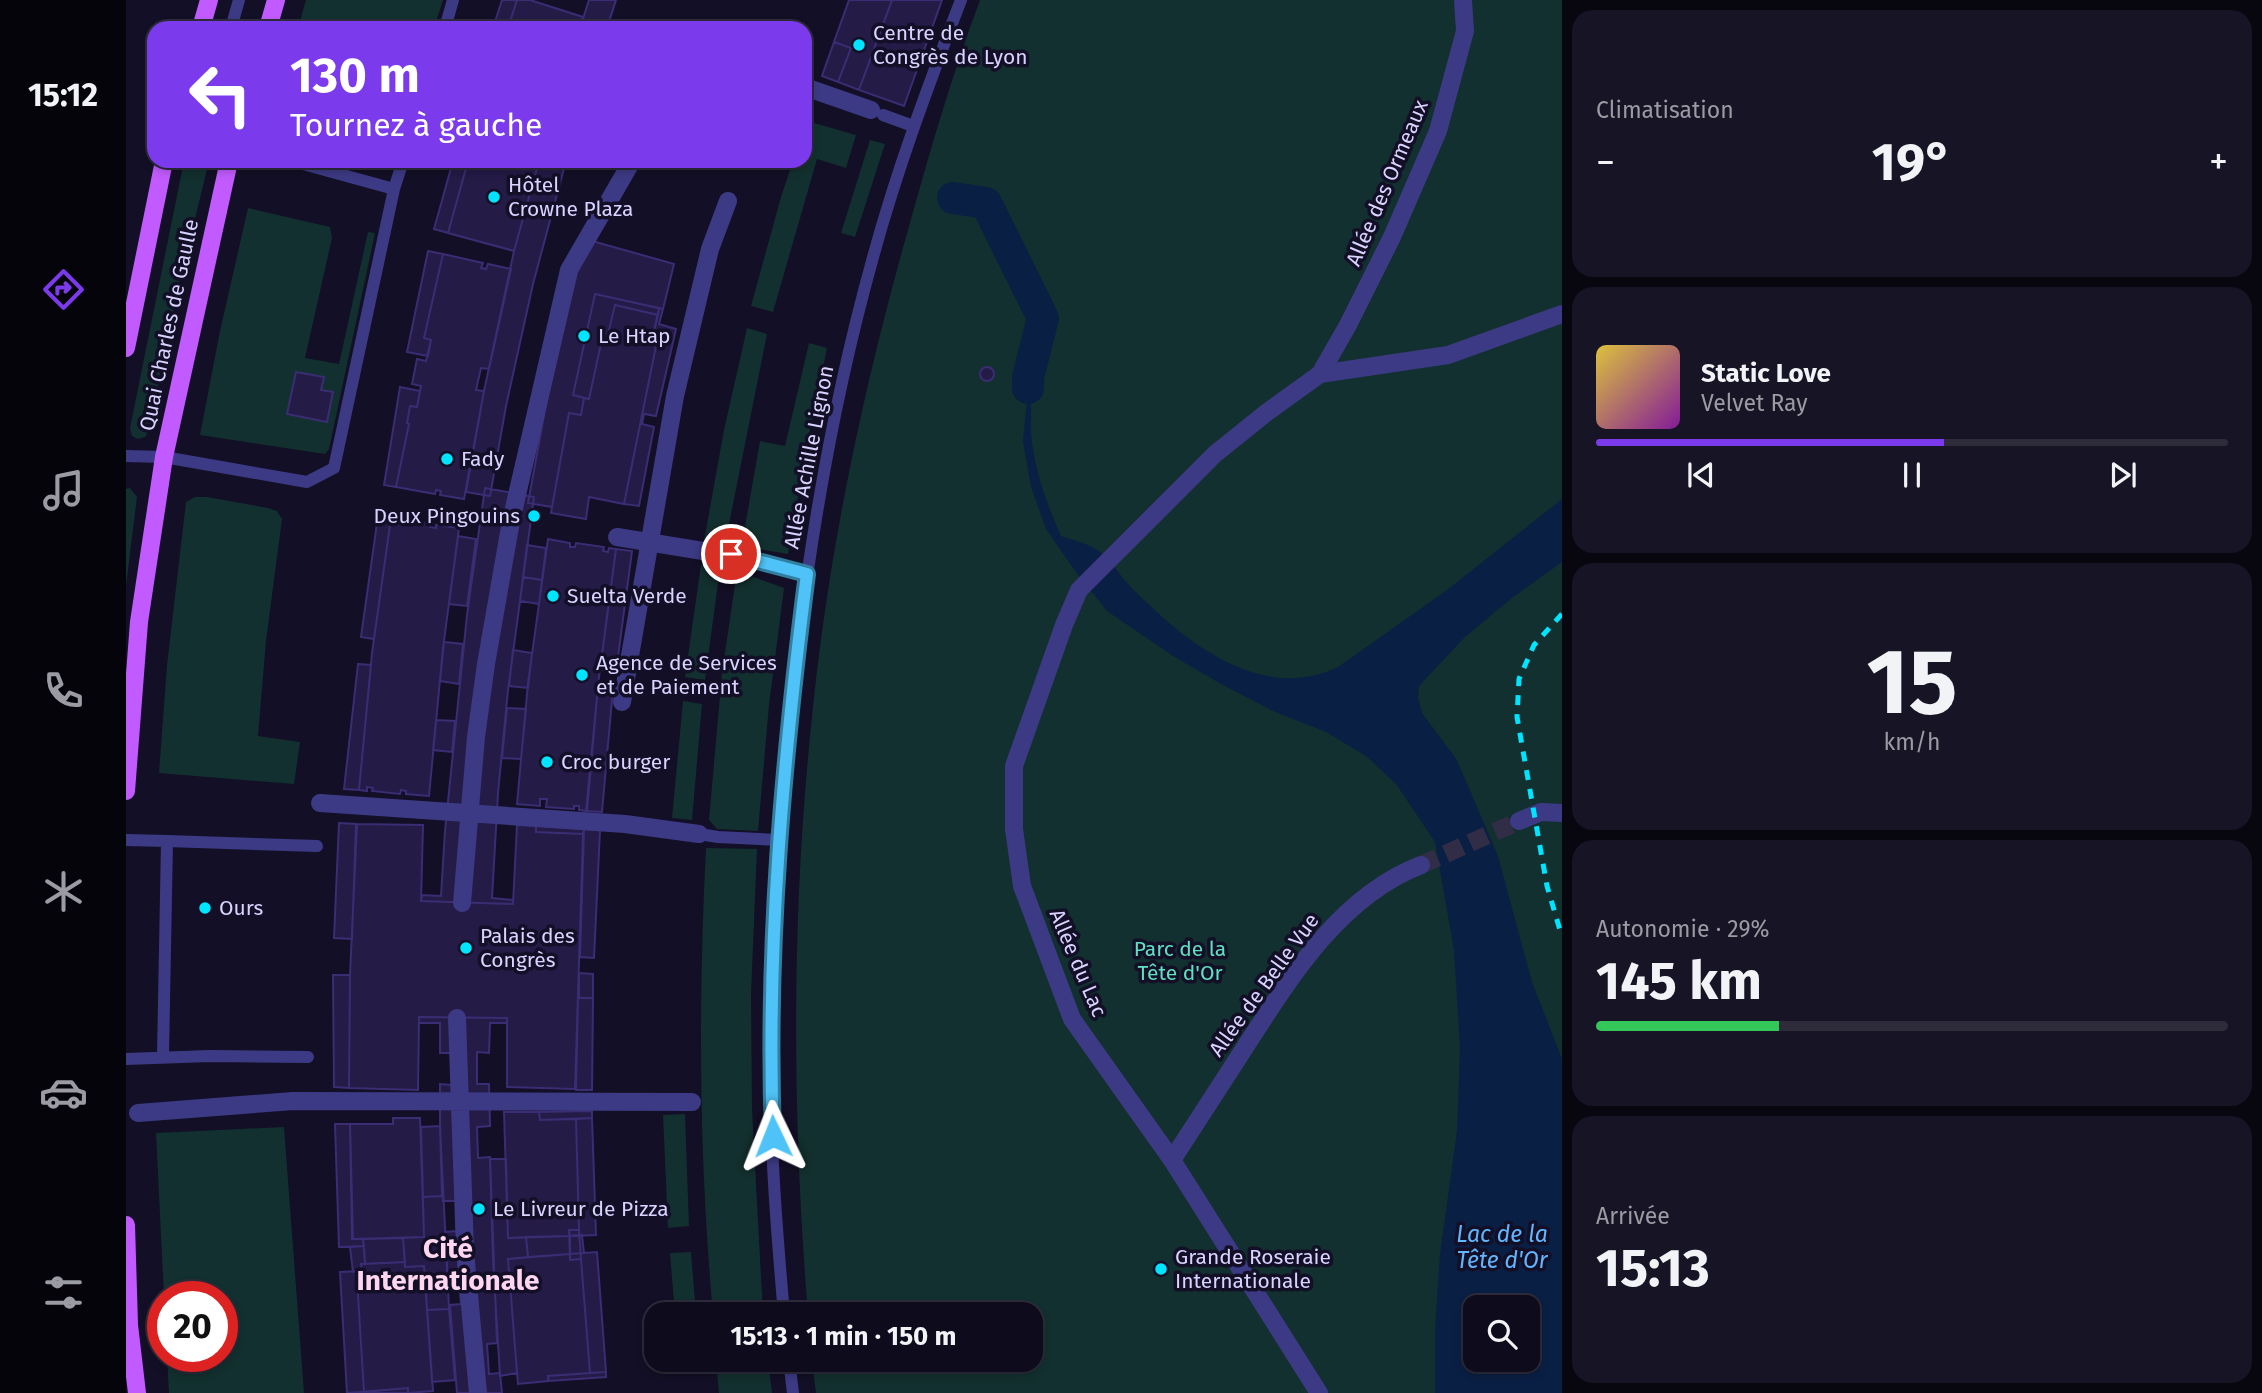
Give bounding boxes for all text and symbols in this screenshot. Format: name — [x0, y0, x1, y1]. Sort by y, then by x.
place label: Centre de Congrès de Lyon — [873, 20, 1028, 70]
marker: Centre de Congrès de Lyon — [851, 37, 867, 53]
text: 130 m — [290, 46, 420, 105]
icon: left — [175, 49, 266, 140]
text: 15:12 — [28, 76, 98, 114]
street label: Allée des Ormeaux — [1340, 95, 1434, 270]
text: Climatisation — [1596, 96, 1734, 124]
text: Tournez à gauche — [290, 106, 542, 144]
text: 19° — [1872, 131, 1952, 194]
text: − — [1596, 139, 1615, 185]
text: + — [2209, 139, 2228, 185]
place label: Hôtel Crowne Plaza — [508, 172, 633, 222]
marker: Hôtel Crowne Plaza — [486, 189, 502, 205]
street label: Quai Charles de Gaulle — [134, 217, 204, 433]
icon: directions — [39, 265, 88, 314]
place label: Le Htap — [598, 323, 671, 349]
marker: Le Htap — [576, 328, 592, 344]
text: Static Love — [1701, 358, 1831, 389]
street label: Allée Achille Lignon — [778, 363, 840, 551]
text: Velvet Ray — [1701, 389, 1808, 417]
place label: Fady — [461, 446, 505, 472]
marker: Fady — [439, 451, 455, 467]
icon: previous — [1682, 456, 1720, 494]
icon: pause — [1893, 456, 1931, 494]
icon: next — [2104, 456, 2142, 494]
icon: music — [39, 466, 88, 515]
place label: Deux Pingouins — [374, 503, 520, 529]
marker: Deux Pingouins — [526, 508, 542, 524]
pin — [701, 524, 761, 584]
icon: arrive — [712, 535, 750, 573]
place label: Suelta Verde — [567, 583, 687, 609]
marker: Suelta Verde — [545, 588, 561, 604]
text: 15 — [1866, 628, 1958, 737]
place label: Agence de Services et de Paiement — [596, 650, 777, 700]
icon: phone — [39, 666, 88, 715]
marker: Agence de Services et de Paiement — [574, 667, 590, 683]
text: km/h — [1884, 728, 1940, 756]
place label: Croc burger — [561, 749, 670, 775]
marker: Croc burger — [539, 754, 555, 770]
icon: climate — [39, 867, 88, 916]
place label: Ours — [219, 895, 264, 921]
marker: Ours — [197, 900, 213, 916]
street label: Allée du Lac — [1044, 905, 1112, 1021]
street label: Allée de Belle Vue — [1203, 908, 1325, 1062]
text: Autonomie · 29% — [1596, 915, 1770, 943]
place label: Palais des Congrès — [480, 923, 575, 973]
park label: Parc de la Tête d'Or — [1134, 936, 1226, 986]
marker: Palais des Congrès — [458, 940, 474, 956]
text: 145 km — [1596, 950, 1762, 1013]
icon: car — [39, 1068, 88, 1117]
position arrow — [736, 1099, 810, 1173]
place label: Le Livreur de Pizza — [493, 1196, 669, 1222]
marker: Le Livreur de Pizza — [471, 1201, 487, 1217]
text: Arrivée — [1596, 1202, 1670, 1230]
water label: Lac de la Tête d'Or — [1456, 1220, 1549, 1274]
district label: Cité Internationale — [357, 1232, 539, 1297]
text: 15:13 — [1596, 1237, 1710, 1300]
place label: Grande Roseraie Internationale — [1175, 1244, 1331, 1294]
marker: Grande Roseraie Internationale — [1153, 1261, 1169, 1277]
icon: filters — [39, 1268, 88, 1317]
speed limit sign: 20 — [147, 1281, 238, 1372]
map controls — [1463, 1295, 1540, 1372]
button: search — [1463, 1295, 1540, 1372]
text: 15:13 · 1 min · 150 m — [731, 1321, 956, 1352]

